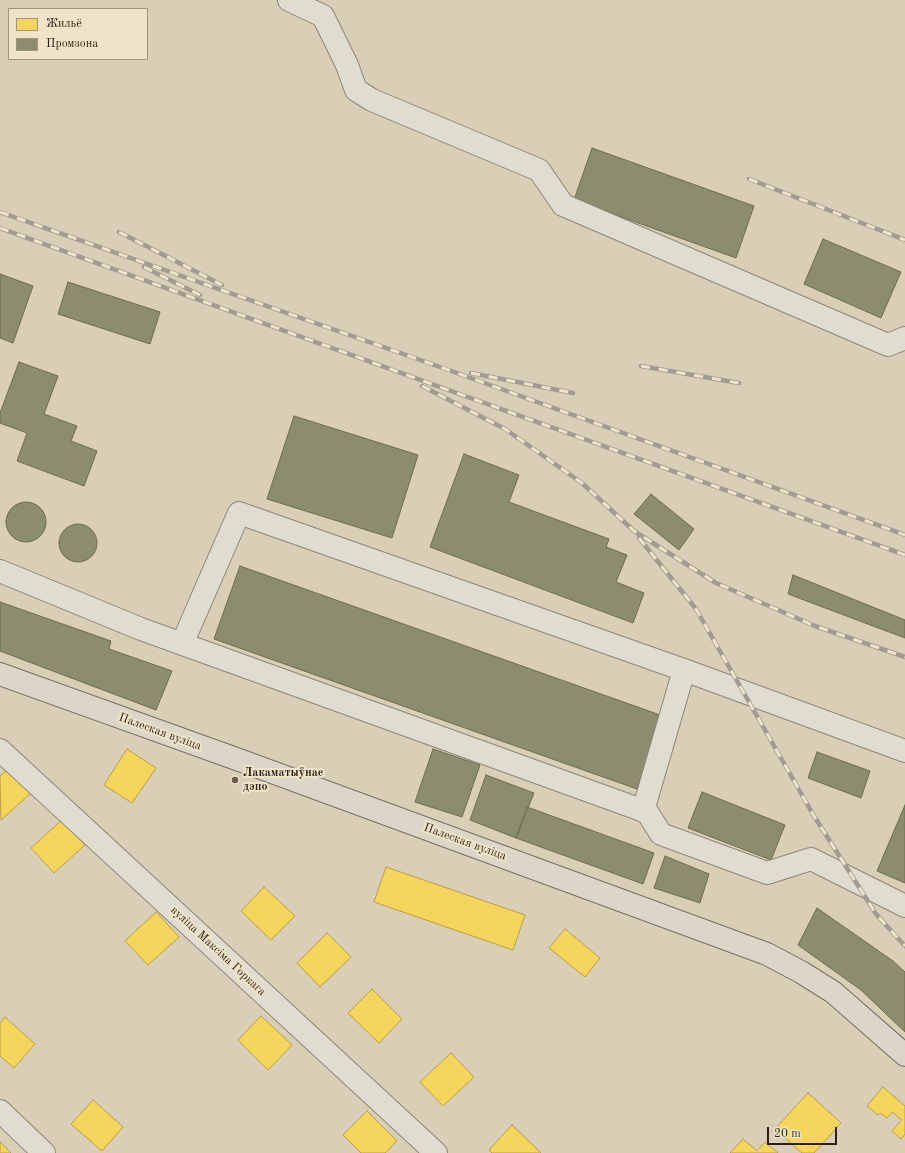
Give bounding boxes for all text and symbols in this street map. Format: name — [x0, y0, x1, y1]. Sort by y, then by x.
legend — [8, 8, 148, 60]
text: Жильё — [46, 18, 82, 30]
text: Промзона — [46, 38, 98, 50]
street label: Палеская вуліца — [117, 710, 203, 754]
place label: Лакаматыўнае дэпо — [243, 766, 323, 794]
marker: Лакаматыўнае дэпо — [230, 775, 240, 785]
street label: Палеская вуліца — [422, 820, 508, 864]
street label: вуліца Максіма Горкага — [167, 903, 269, 999]
scale bar — [769, 1119, 839, 1145]
text: 20 m — [774, 1128, 801, 1140]

